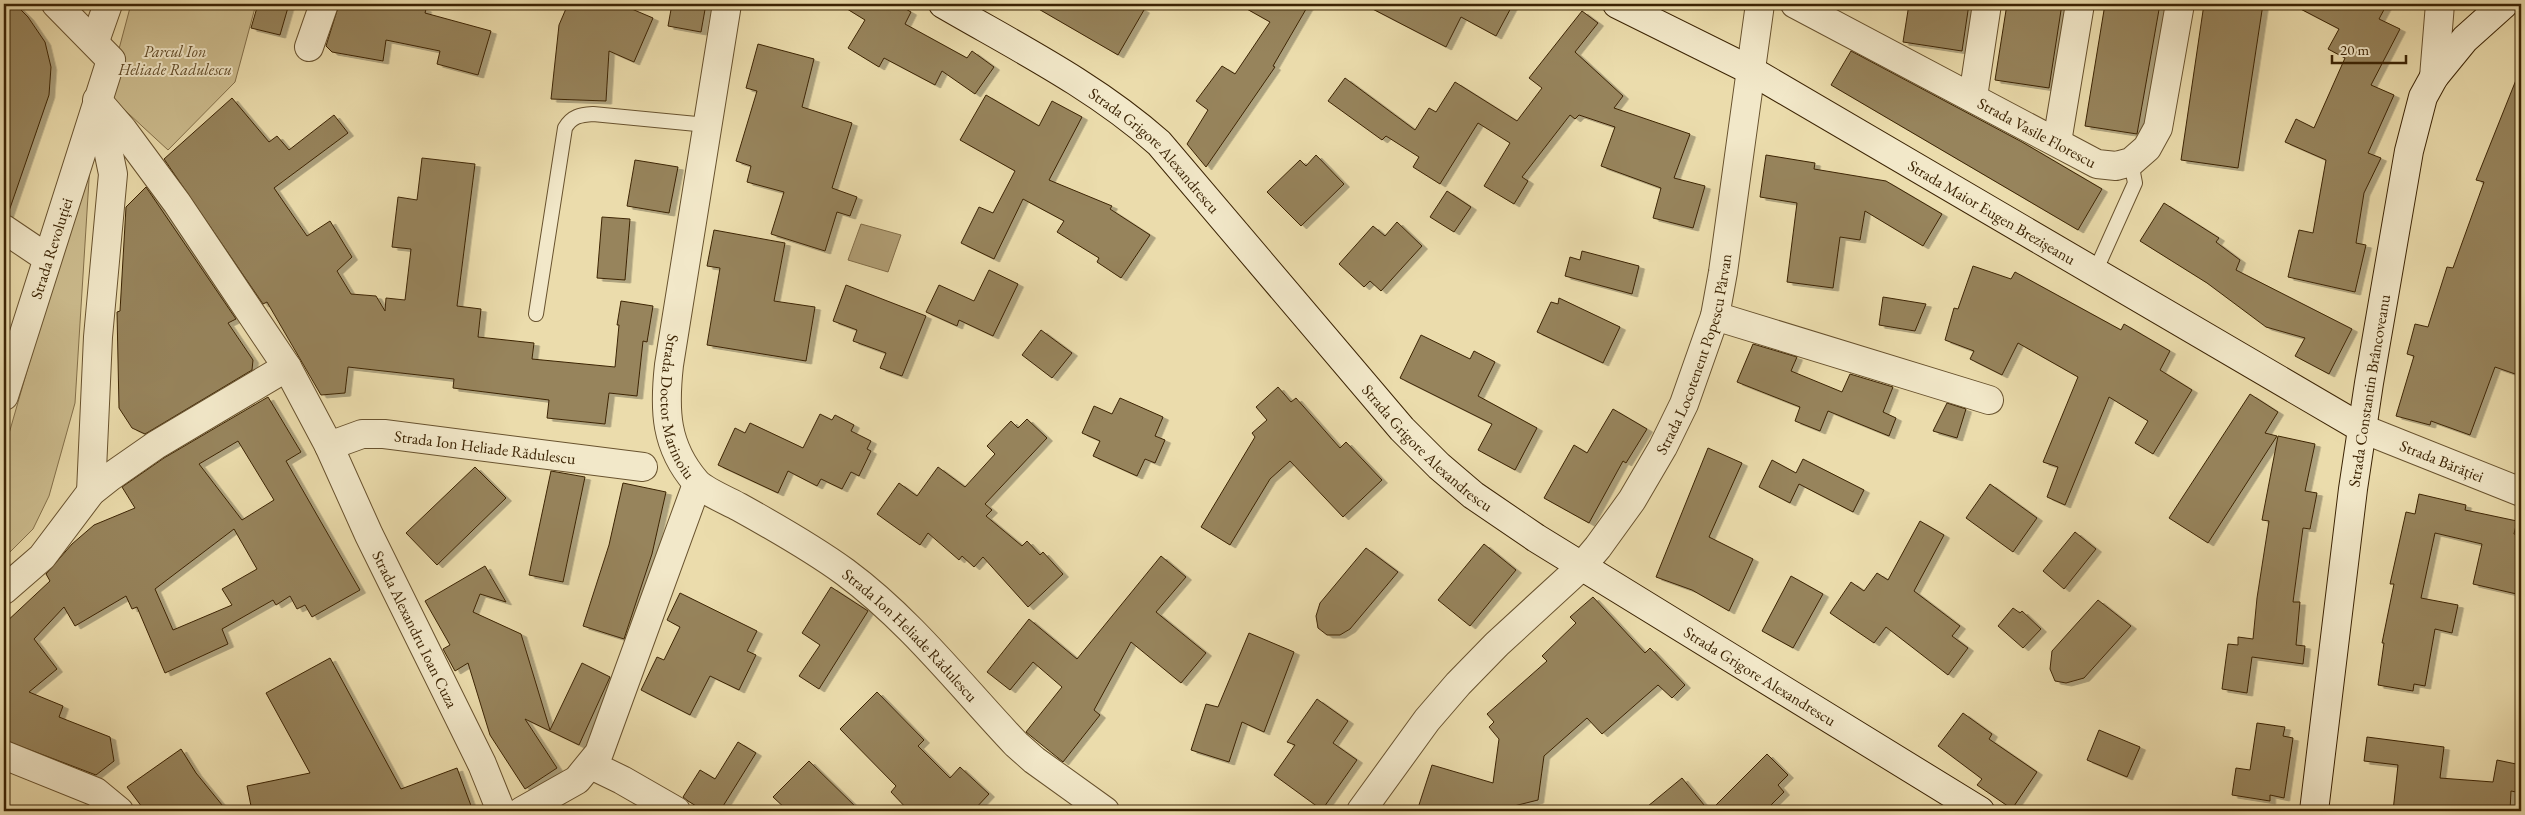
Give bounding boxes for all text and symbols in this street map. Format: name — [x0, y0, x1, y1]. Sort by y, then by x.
scale bar — [2332, 32, 2406, 64]
text: 20 m — [2340, 40, 2369, 59]
park label: Parcul Ion Heliade Radulescu — [117, 41, 232, 80]
street label: Strada Grigore Alexandrescu — [1085, 82, 1225, 218]
street label: Strada Vasile Florescu — [1974, 92, 2101, 173]
street label: Strada Maior Eugen Brezișeanu — [1904, 154, 2080, 269]
street label: Strada Revoluției — [25, 195, 77, 302]
street label: Strada Locotenent Popescu Pârvan — [1650, 252, 1736, 458]
street label: Strada Constantin Brâncoveanu — [2343, 292, 2395, 488]
street label: Strada Doctor Marinoiu — [656, 333, 700, 483]
street label: Strada Grigore Alexandrescu — [1358, 379, 1497, 516]
street label: Strada Ion Heliade Rădulescu — [393, 425, 577, 469]
street label: Strada Bărăției — [2397, 434, 2487, 487]
street label: Strada Alexandru Ioan Cuza — [368, 547, 463, 712]
street label: Strada Ion Heliade Rădulescu — [838, 563, 983, 707]
street label: Strada Grigore Alexandrescu — [1680, 621, 1841, 731]

